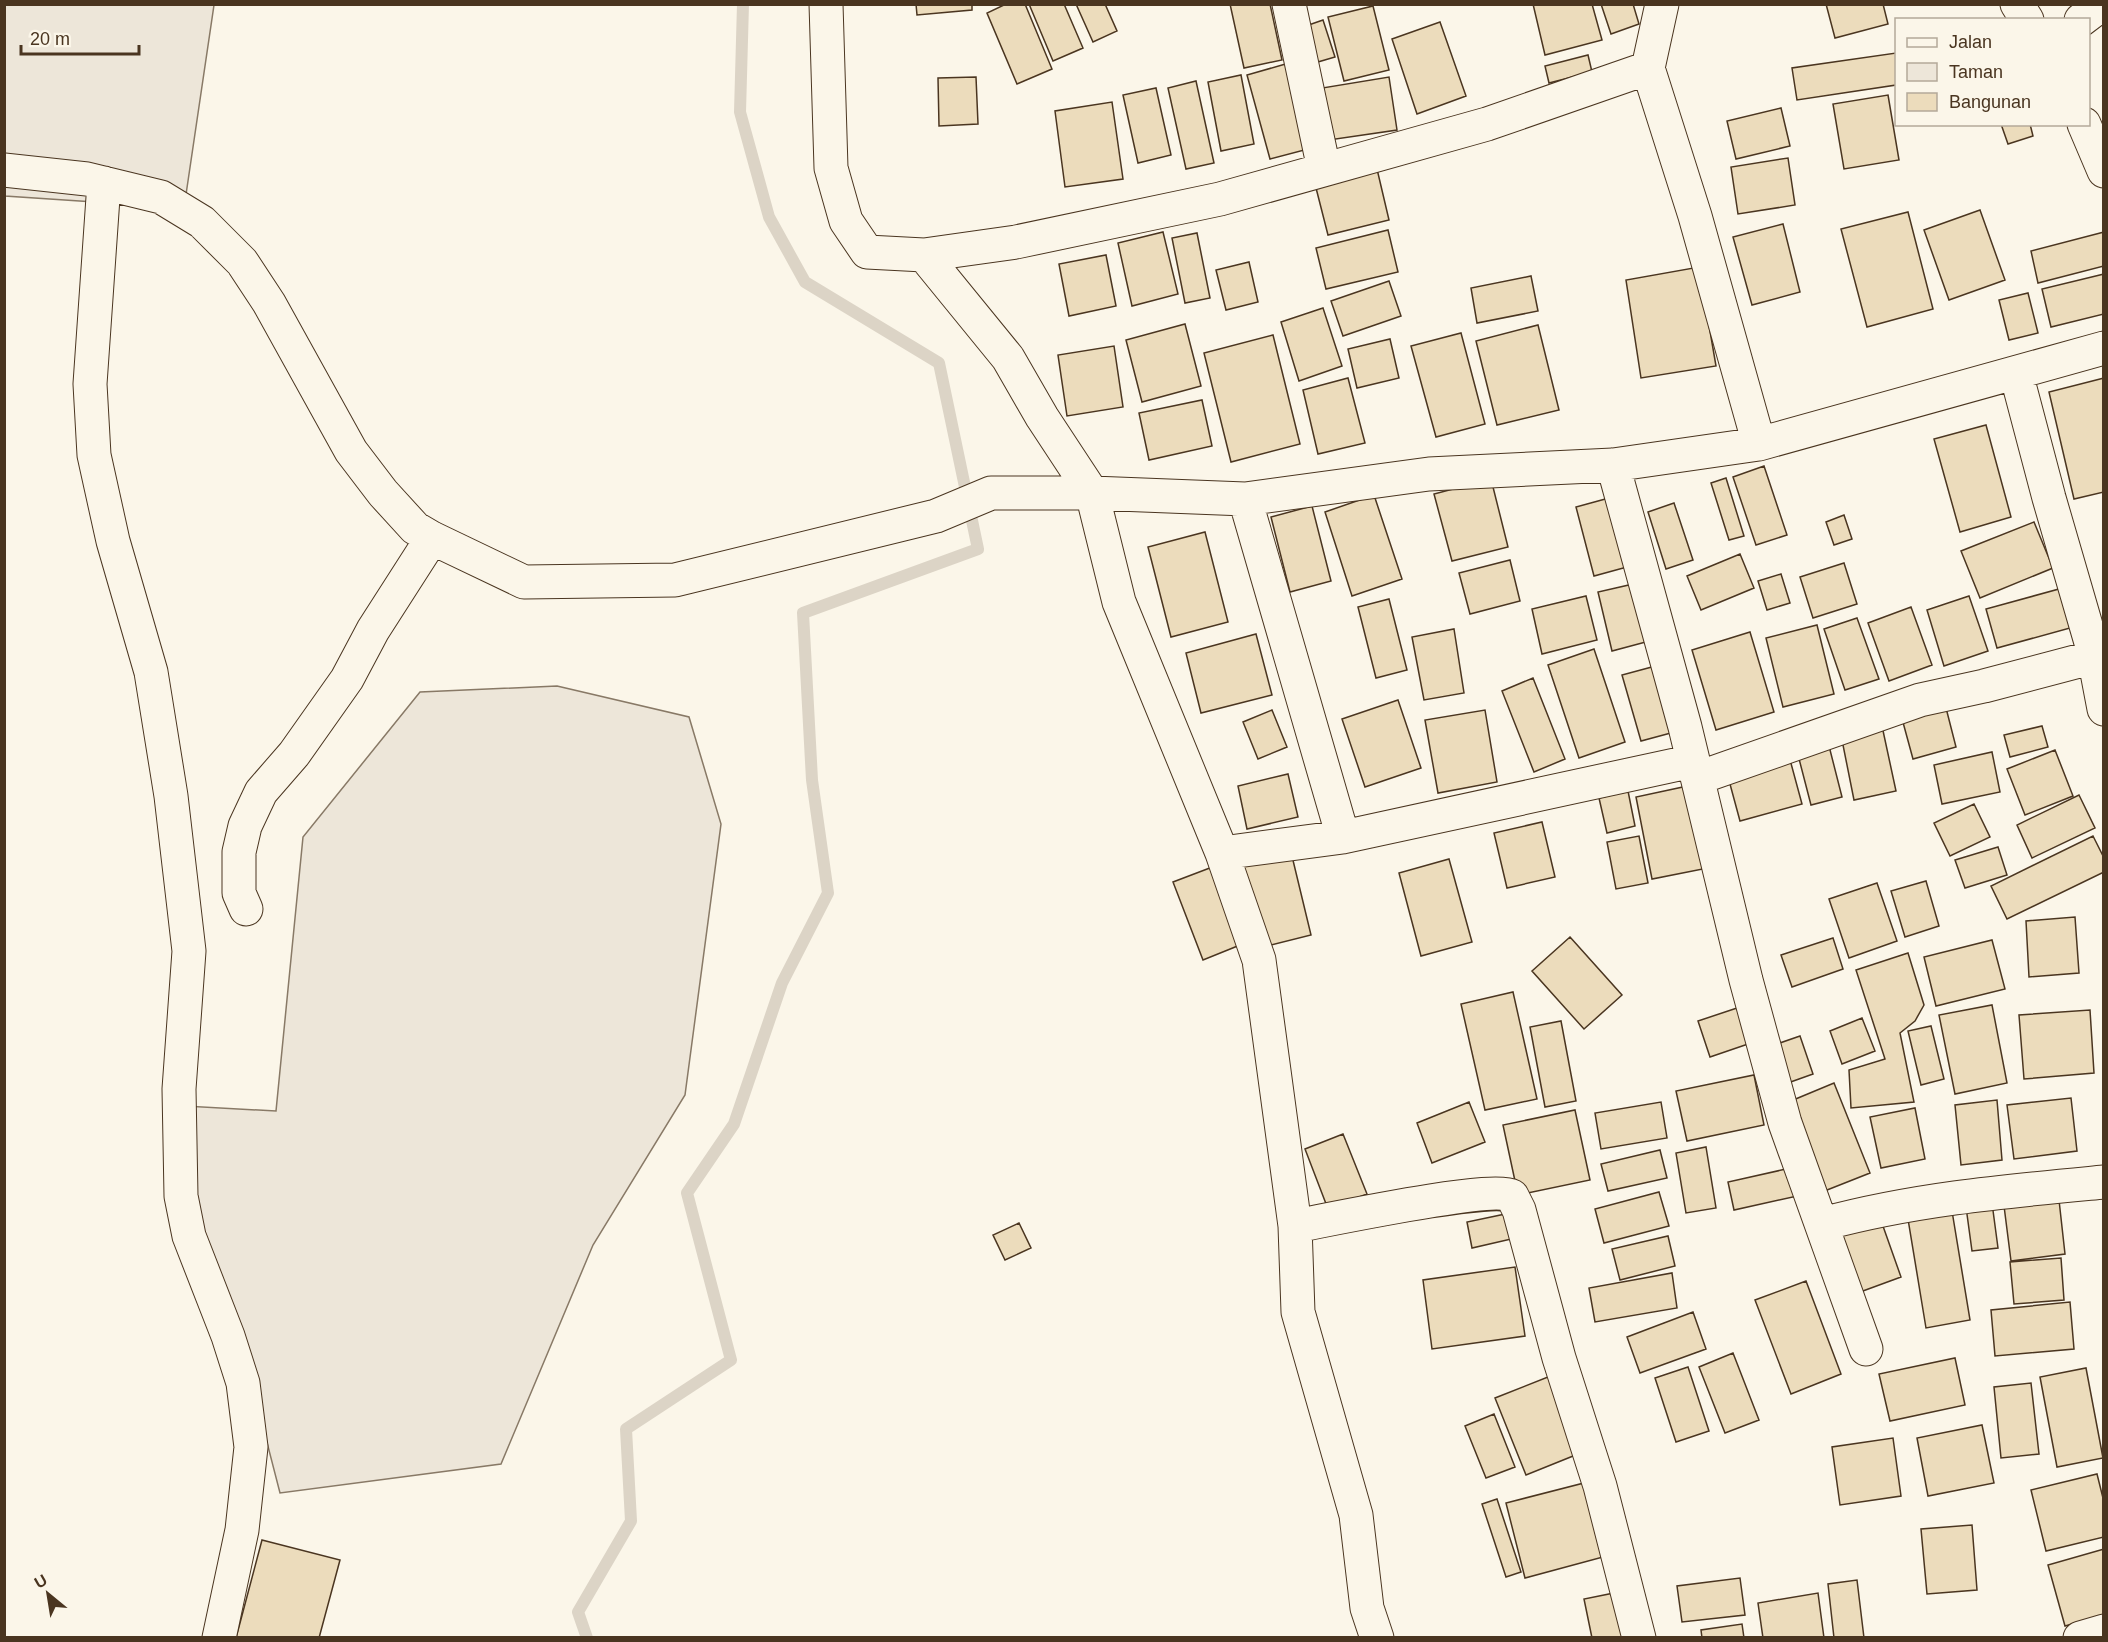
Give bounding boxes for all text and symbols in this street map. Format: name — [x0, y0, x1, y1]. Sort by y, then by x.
scale bar — [21, 18, 140, 56]
legend — [1895, 18, 2090, 126]
text: 20 m — [30, 29, 70, 49]
text: Jalan — [1949, 32, 1992, 52]
text: Taman — [1949, 62, 2003, 82]
text: Bangunan — [1949, 92, 2031, 112]
north arrow — [18, 1564, 78, 1624]
text: U — [31, 1571, 50, 1592]

